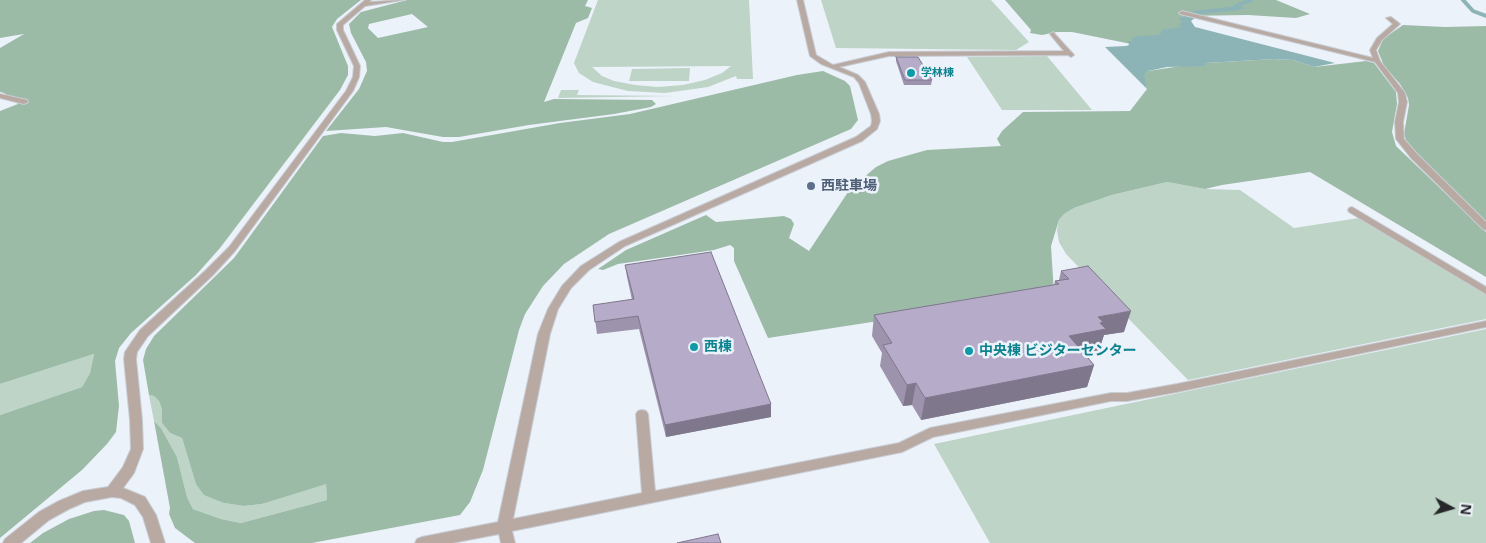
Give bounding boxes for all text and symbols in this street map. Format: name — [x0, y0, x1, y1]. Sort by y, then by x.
place label: 学林棟 — [921, 66, 954, 80]
marker: 学林棟 — [905, 67, 917, 79]
place label: 西駐車場 — [821, 178, 877, 194]
marker: 西駐車場 — [805, 180, 817, 192]
place label: 西棟 — [704, 339, 732, 355]
marker: 西棟 — [688, 341, 700, 353]
place label: 中央棟 ビジターセンター — [979, 343, 1137, 359]
marker: 中央棟 ビジターセンター — [963, 345, 975, 357]
north arrow — [1426, 483, 1476, 533]
text: N — [1456, 503, 1476, 516]

